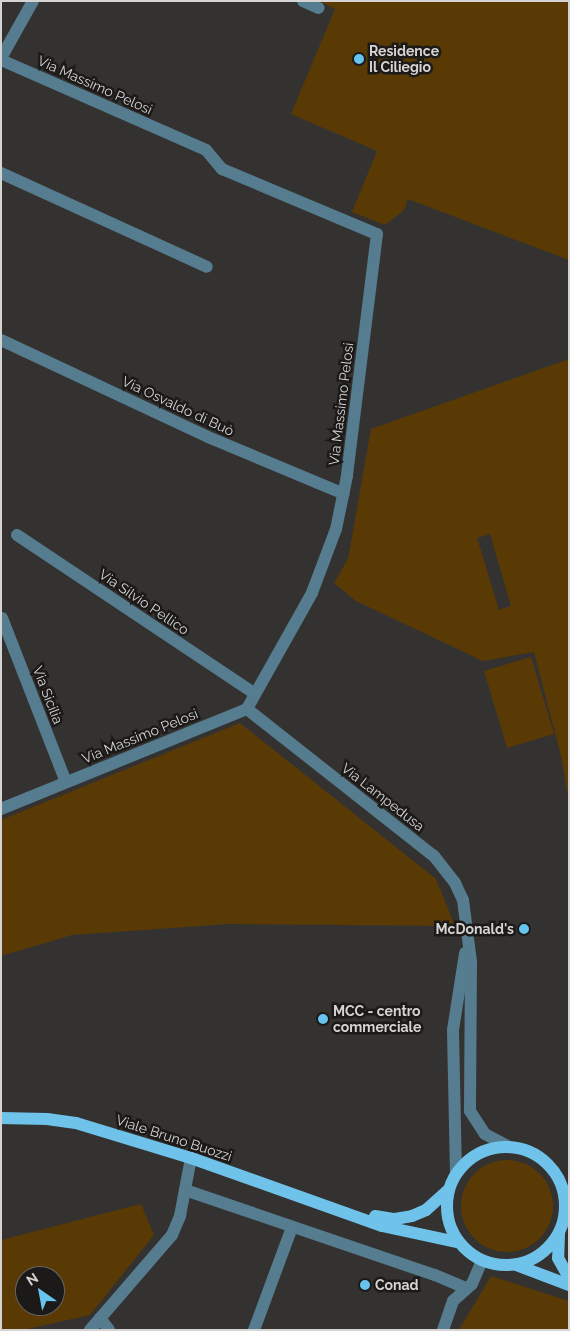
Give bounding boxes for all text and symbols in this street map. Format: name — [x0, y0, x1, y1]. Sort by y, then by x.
place label: Residence Il Ciliegio — [369, 43, 439, 75]
street label: Via Massimo Pelosi — [35, 52, 155, 118]
marker: Residence Il Ciliegio — [353, 53, 365, 65]
street label: Via Massimo Pelosi — [325, 342, 357, 466]
street label: Via Osvaldo di Buò — [119, 373, 237, 439]
street label: Via Silvio Pellico — [96, 566, 192, 638]
street label: Via Sicilia — [29, 664, 67, 726]
street label: Via Massimo Pelosi — [80, 705, 200, 767]
street label: Via Lampedusa — [338, 759, 428, 835]
place label: McDonald's — [436, 921, 514, 937]
marker: McDonald's — [518, 923, 530, 935]
place label: MCC - centro commerciale — [333, 1003, 421, 1036]
marker: MCC - centro commerciale — [317, 1013, 329, 1025]
street label: Viale Bruno Buozzi — [114, 1111, 234, 1165]
north arrow — [15, 1266, 65, 1316]
text: N — [24, 1270, 41, 1289]
place label: Conad — [375, 1277, 419, 1293]
marker: Conad — [359, 1279, 371, 1291]

